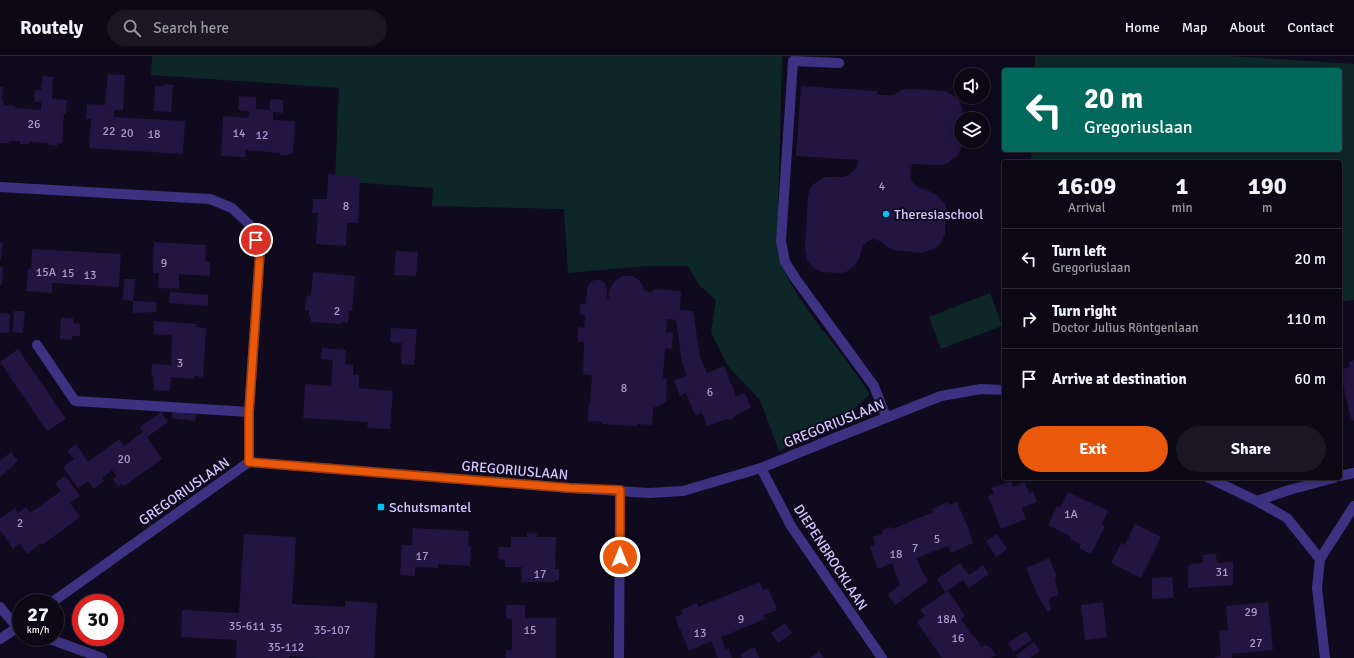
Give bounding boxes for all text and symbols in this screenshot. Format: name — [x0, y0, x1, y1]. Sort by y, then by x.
search box — [107, 10, 387, 46]
text: Routely — [20, 16, 83, 40]
icon: search — [121, 17, 143, 39]
text: Search here — [153, 19, 229, 37]
text: Home — [1125, 19, 1160, 36]
text: Map — [1182, 19, 1207, 36]
text: About — [1229, 19, 1265, 36]
text: Contact — [1287, 19, 1334, 36]
map controls — [954, 68, 990, 148]
button: sound — [954, 68, 990, 104]
text: 20 m — [1084, 82, 1143, 116]
icon: left — [1018, 84, 1070, 136]
button: layers — [954, 112, 990, 148]
text: Gregoriuslaan — [1084, 116, 1193, 138]
house number: 26 — [28, 117, 40, 132]
house number: 22 — [103, 124, 115, 139]
house number: 20 — [121, 126, 133, 141]
house number: 14 — [233, 126, 246, 141]
house number: 18 — [148, 127, 160, 142]
house number: 12 — [256, 128, 268, 143]
text: 16:09 — [1057, 171, 1116, 201]
text: 1 — [1176, 171, 1188, 201]
text: 190 — [1248, 171, 1287, 201]
house number: 4 — [879, 179, 886, 194]
house number: 8 — [343, 199, 349, 214]
text: Arrival — [1068, 200, 1105, 216]
text: min — [1172, 200, 1193, 216]
text: m — [1262, 200, 1272, 216]
place label: Theresiaschool — [894, 206, 983, 223]
marker: Theresiaschool — [881, 209, 891, 219]
pin — [239, 223, 273, 257]
icon: arrive — [245, 229, 267, 251]
text: Turn left — [1052, 242, 1106, 260]
icon: left — [1018, 248, 1040, 270]
text: 20 m — [1295, 250, 1326, 268]
house number: 9 — [161, 256, 167, 271]
text: Gregoriuslaan — [1052, 260, 1130, 276]
house number: 15A — [36, 265, 57, 280]
house number: 15 — [62, 266, 74, 281]
house number: 13 — [84, 268, 96, 283]
text: Turn right — [1052, 302, 1117, 320]
house number: 2 — [334, 304, 340, 319]
icon: right — [1018, 308, 1040, 330]
text: 110 m — [1286, 310, 1326, 328]
text: Doctor Julius Röntgenlaan — [1052, 320, 1199, 336]
house number: 3 — [177, 356, 183, 371]
icon: arrive — [1018, 368, 1040, 390]
text: Arrive at destination — [1052, 370, 1187, 388]
text: 60 m — [1295, 370, 1326, 388]
house number: 8 — [621, 381, 627, 396]
house number: 6 — [707, 385, 713, 400]
street label: GREGORIUSLAAN — [781, 396, 887, 451]
button: Exit — [1018, 426, 1168, 472]
button: Share — [1176, 426, 1326, 472]
house number: 20 — [118, 452, 130, 467]
street label: GREGORIUSLAAN — [136, 454, 233, 529]
street label: GREGORIUSLAAN — [461, 457, 569, 484]
place label: Schutsmantel — [389, 499, 471, 516]
street label: DIEPENBROCKLAAN — [790, 501, 871, 613]
marker: Schutsmantel — [376, 502, 386, 512]
house number: 1A — [1064, 507, 1079, 522]
house number: 2 — [17, 516, 23, 531]
house number: 5 — [934, 532, 940, 547]
position arrow — [599, 536, 641, 578]
house number: 7 — [912, 541, 918, 556]
house number: 18 — [890, 547, 902, 562]
house number: 17 — [416, 549, 428, 564]
house number: 31 — [1216, 565, 1228, 580]
house number: 17 — [534, 567, 546, 582]
speed limit sign: 30 — [72, 594, 124, 646]
text: 27 — [27, 602, 49, 627]
house number: 29 — [1245, 605, 1257, 620]
house number: 9 — [738, 612, 744, 627]
house number: 18A — [937, 612, 958, 627]
house number: 35-611 — [229, 619, 265, 634]
house number: 35 — [270, 621, 282, 636]
house number: 35-107 — [314, 623, 350, 638]
house number: 15 — [524, 623, 536, 638]
text: km/h — [27, 624, 49, 636]
house number: 13 — [694, 626, 706, 641]
house number: 16 — [952, 631, 964, 646]
house number: 27 — [1250, 636, 1262, 651]
house number: 35-112 — [268, 640, 304, 655]

